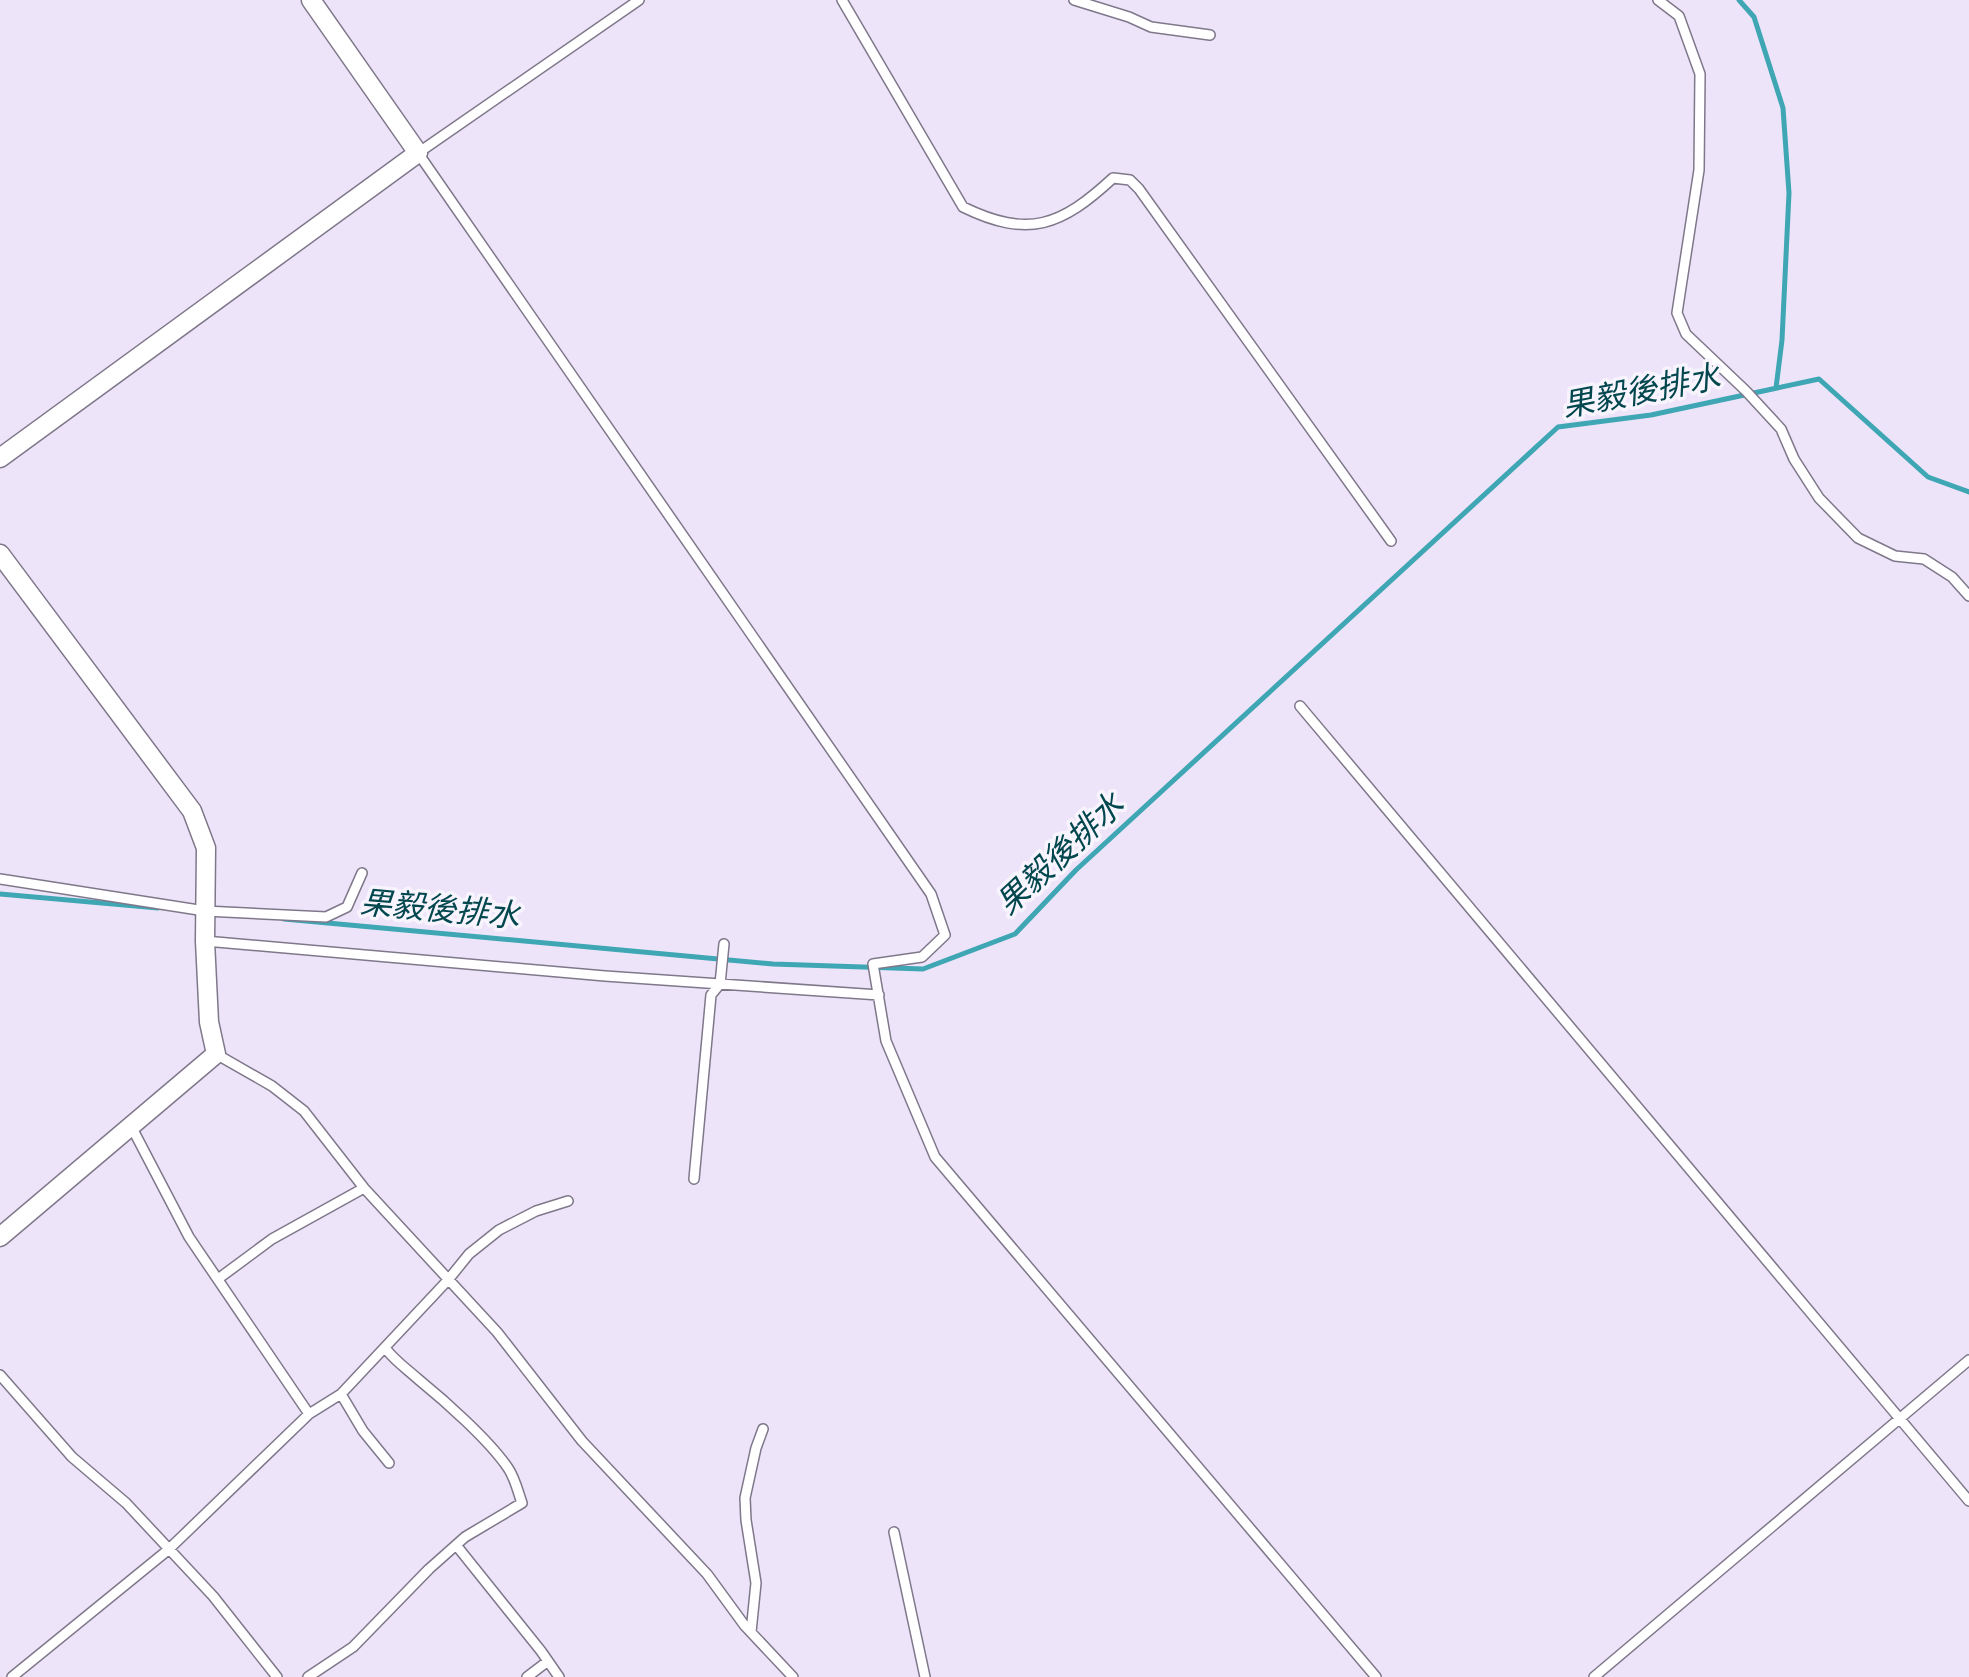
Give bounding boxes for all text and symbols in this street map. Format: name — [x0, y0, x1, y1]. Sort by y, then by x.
water label: 果毅後排水 — [1559, 357, 1725, 425]
water label: 果毅後排水 — [989, 784, 1133, 922]
water label: 果毅後排水 — [359, 883, 523, 935]

